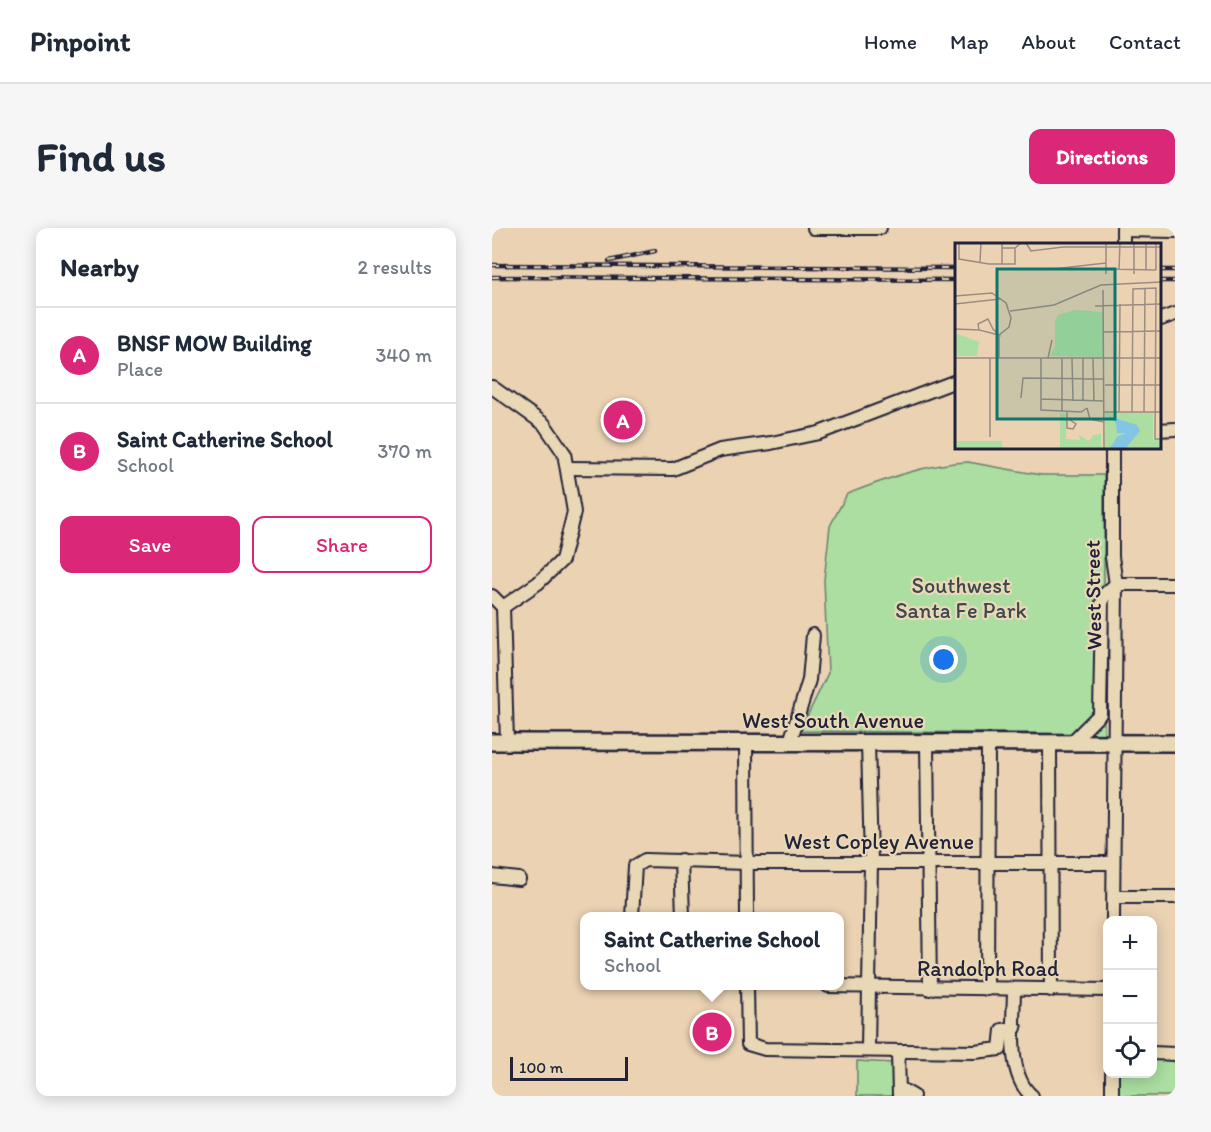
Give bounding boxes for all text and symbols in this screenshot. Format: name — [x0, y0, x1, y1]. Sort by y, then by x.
text: Pinpoint — [30, 24, 131, 58]
text: Home — [864, 29, 917, 54]
text: Map — [950, 29, 989, 54]
text: About — [1022, 29, 1076, 54]
text: Contact — [1109, 29, 1181, 54]
button: Directions — [1029, 129, 1175, 184]
text: Find us — [36, 131, 166, 182]
inset map — [955, 243, 1160, 448]
text: Nearby — [60, 251, 139, 283]
text: 2 results — [358, 255, 432, 279]
text: BNSF MOW Building — [117, 330, 311, 357]
text: A — [73, 343, 86, 367]
text: 340 m — [375, 343, 432, 367]
text: Place — [117, 357, 163, 381]
pin: A — [604, 398, 642, 442]
text: Saint Catherine School — [117, 426, 333, 453]
text: B — [73, 439, 86, 463]
text: 370 m — [378, 439, 432, 463]
text: School — [117, 453, 174, 477]
button: Save — [60, 516, 240, 573]
button: Share — [252, 516, 432, 573]
street label: West Street — [1079, 540, 1107, 650]
park label: Southwest Santa Fe Park — [895, 572, 1027, 624]
your location — [929, 645, 958, 674]
street label: West South Avenue — [742, 707, 924, 734]
street label: West Copley Avenue — [784, 828, 974, 855]
popup — [580, 912, 844, 990]
map controls — [1103, 916, 1157, 1078]
button: + — [1103, 916, 1157, 970]
text: Saint Catherine School — [604, 926, 820, 953]
text: School — [604, 953, 661, 977]
street label: Randolph Road — [917, 955, 1059, 982]
button: − — [1103, 970, 1157, 1024]
pin: B — [692, 1010, 732, 1054]
button: locate — [1103, 1024, 1157, 1078]
scale bar — [510, 1054, 628, 1082]
text: 100 m — [519, 1058, 563, 1077]

